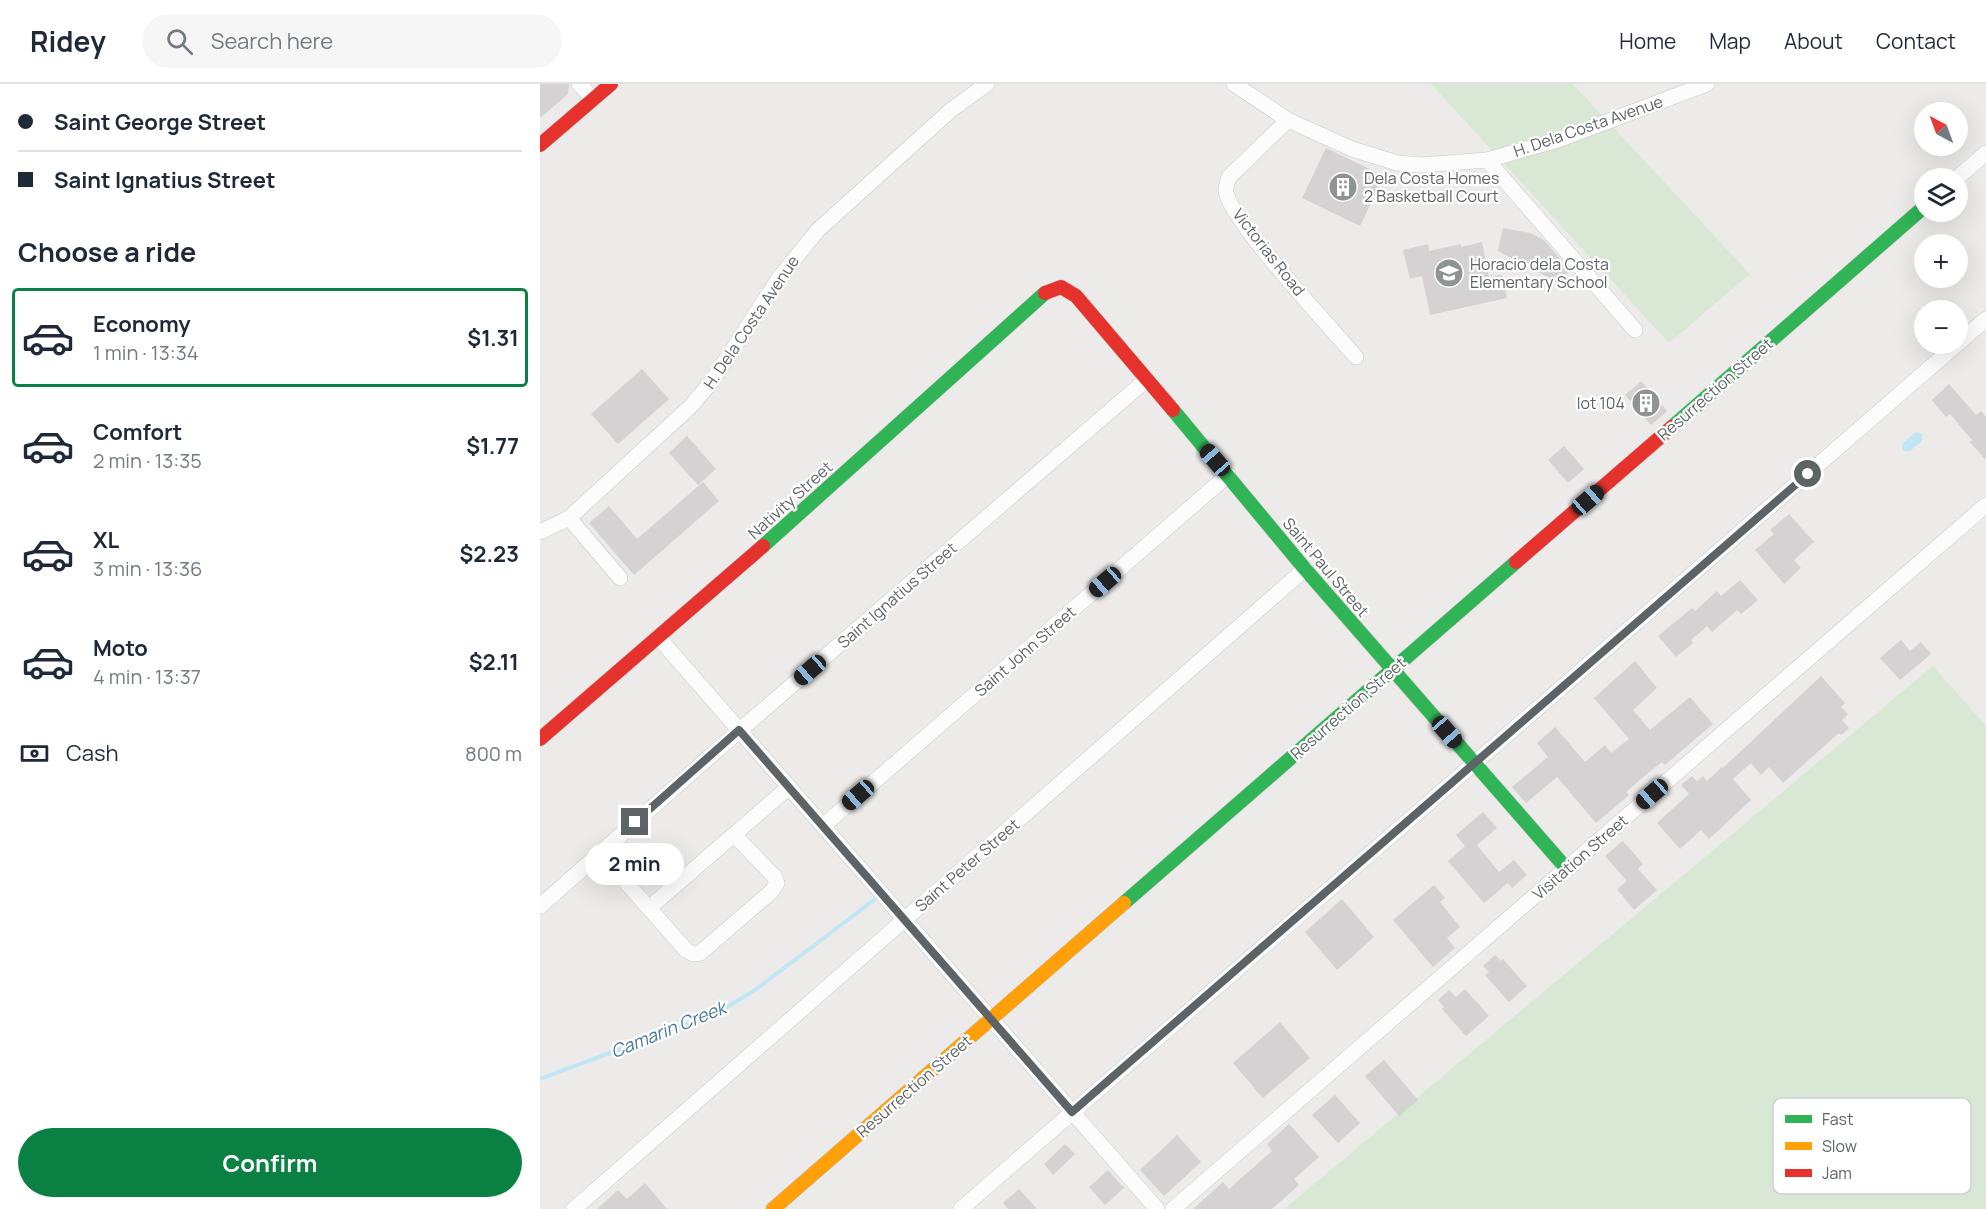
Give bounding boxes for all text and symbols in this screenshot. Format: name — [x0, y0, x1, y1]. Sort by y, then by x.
search box — [142, 14, 562, 68]
text: Ridey — [30, 22, 106, 60]
icon: search — [163, 25, 196, 58]
text: Search here — [211, 26, 333, 56]
text: Home — [1619, 27, 1676, 55]
text: Map — [1709, 27, 1751, 55]
text: About — [1784, 27, 1843, 55]
text: Contact — [1876, 27, 1956, 55]
street label: H. Dela Costa Avenue — [1510, 90, 1666, 162]
north arrow — [1914, 102, 1968, 156]
map controls — [1914, 102, 1968, 354]
text: Saint George Street — [54, 107, 266, 137]
text: Saint Ignatius Street — [54, 165, 275, 195]
place label: Dela Costa Homes 2 Basketball Court — [1364, 167, 1499, 207]
button: layers — [1914, 168, 1968, 222]
building icon: Dela Costa Homes 2 Basketball Court — [1327, 171, 1359, 203]
street label: Victorias Road — [1228, 204, 1310, 300]
text: Choose a ride — [18, 233, 196, 270]
button: + — [1914, 234, 1968, 288]
street label: H. Dela Costa Avenue — [698, 251, 804, 393]
place label: Horacio dela Costa Elementary School — [1470, 253, 1609, 293]
school or university icon: Horacio dela Costa Elementary School — [1433, 257, 1465, 289]
button: − — [1914, 300, 1968, 354]
text: Economy — [93, 309, 191, 339]
icon: car — [21, 311, 75, 365]
text: $1.31 — [467, 323, 519, 353]
street label: Resurrection Street — [1653, 333, 1777, 445]
text: 1 min · 13:34 — [93, 339, 199, 366]
building icon: lot 104 — [1630, 387, 1662, 419]
place label: lot 104 — [1577, 392, 1625, 414]
text: Comfort — [93, 417, 182, 447]
icon: car — [21, 419, 75, 473]
text: $1.77 — [466, 431, 519, 461]
car — [1196, 441, 1234, 479]
text: 2 min · 13:35 — [93, 447, 202, 474]
street label: Nativity Street — [743, 456, 837, 544]
route start — [1794, 460, 1821, 487]
car — [1569, 481, 1607, 519]
street label: Saint Paul Street — [1278, 513, 1374, 621]
text: XL — [93, 525, 119, 555]
icon: car — [21, 527, 75, 581]
street label: Saint Ignatius Street — [833, 537, 961, 653]
text: $2.23 — [460, 539, 519, 569]
text: 3 min · 13:36 — [93, 555, 202, 582]
car — [1086, 563, 1124, 601]
street label: Saint John Street — [970, 601, 1080, 701]
text: Moto — [93, 633, 148, 663]
icon: car — [21, 635, 75, 689]
text: $2.11 — [469, 647, 519, 677]
car — [791, 651, 829, 689]
street label: Resurrection Street — [1286, 652, 1410, 764]
text: 4 min · 13:37 — [93, 663, 201, 690]
car — [1428, 713, 1466, 751]
icon: cash — [18, 737, 51, 770]
text: Cash — [66, 738, 119, 768]
text: 800 m — [465, 740, 522, 767]
car — [1633, 775, 1671, 813]
car — [839, 776, 877, 814]
route end — [621, 808, 648, 835]
street label: Visitation Street — [1528, 809, 1632, 905]
street label: Saint Peter Street — [910, 813, 1024, 917]
callout: 2 min — [586, 843, 684, 885]
text: 2 min — [608, 850, 661, 877]
water label: Camarin Creek — [607, 994, 732, 1063]
street label: Resurrection Street — [852, 1030, 976, 1142]
legend — [1773, 1098, 1971, 1194]
text: Fast — [1822, 1108, 1853, 1130]
button: Confirm — [18, 1128, 522, 1197]
text: Slow — [1822, 1135, 1857, 1157]
text: Jam — [1822, 1162, 1852, 1184]

